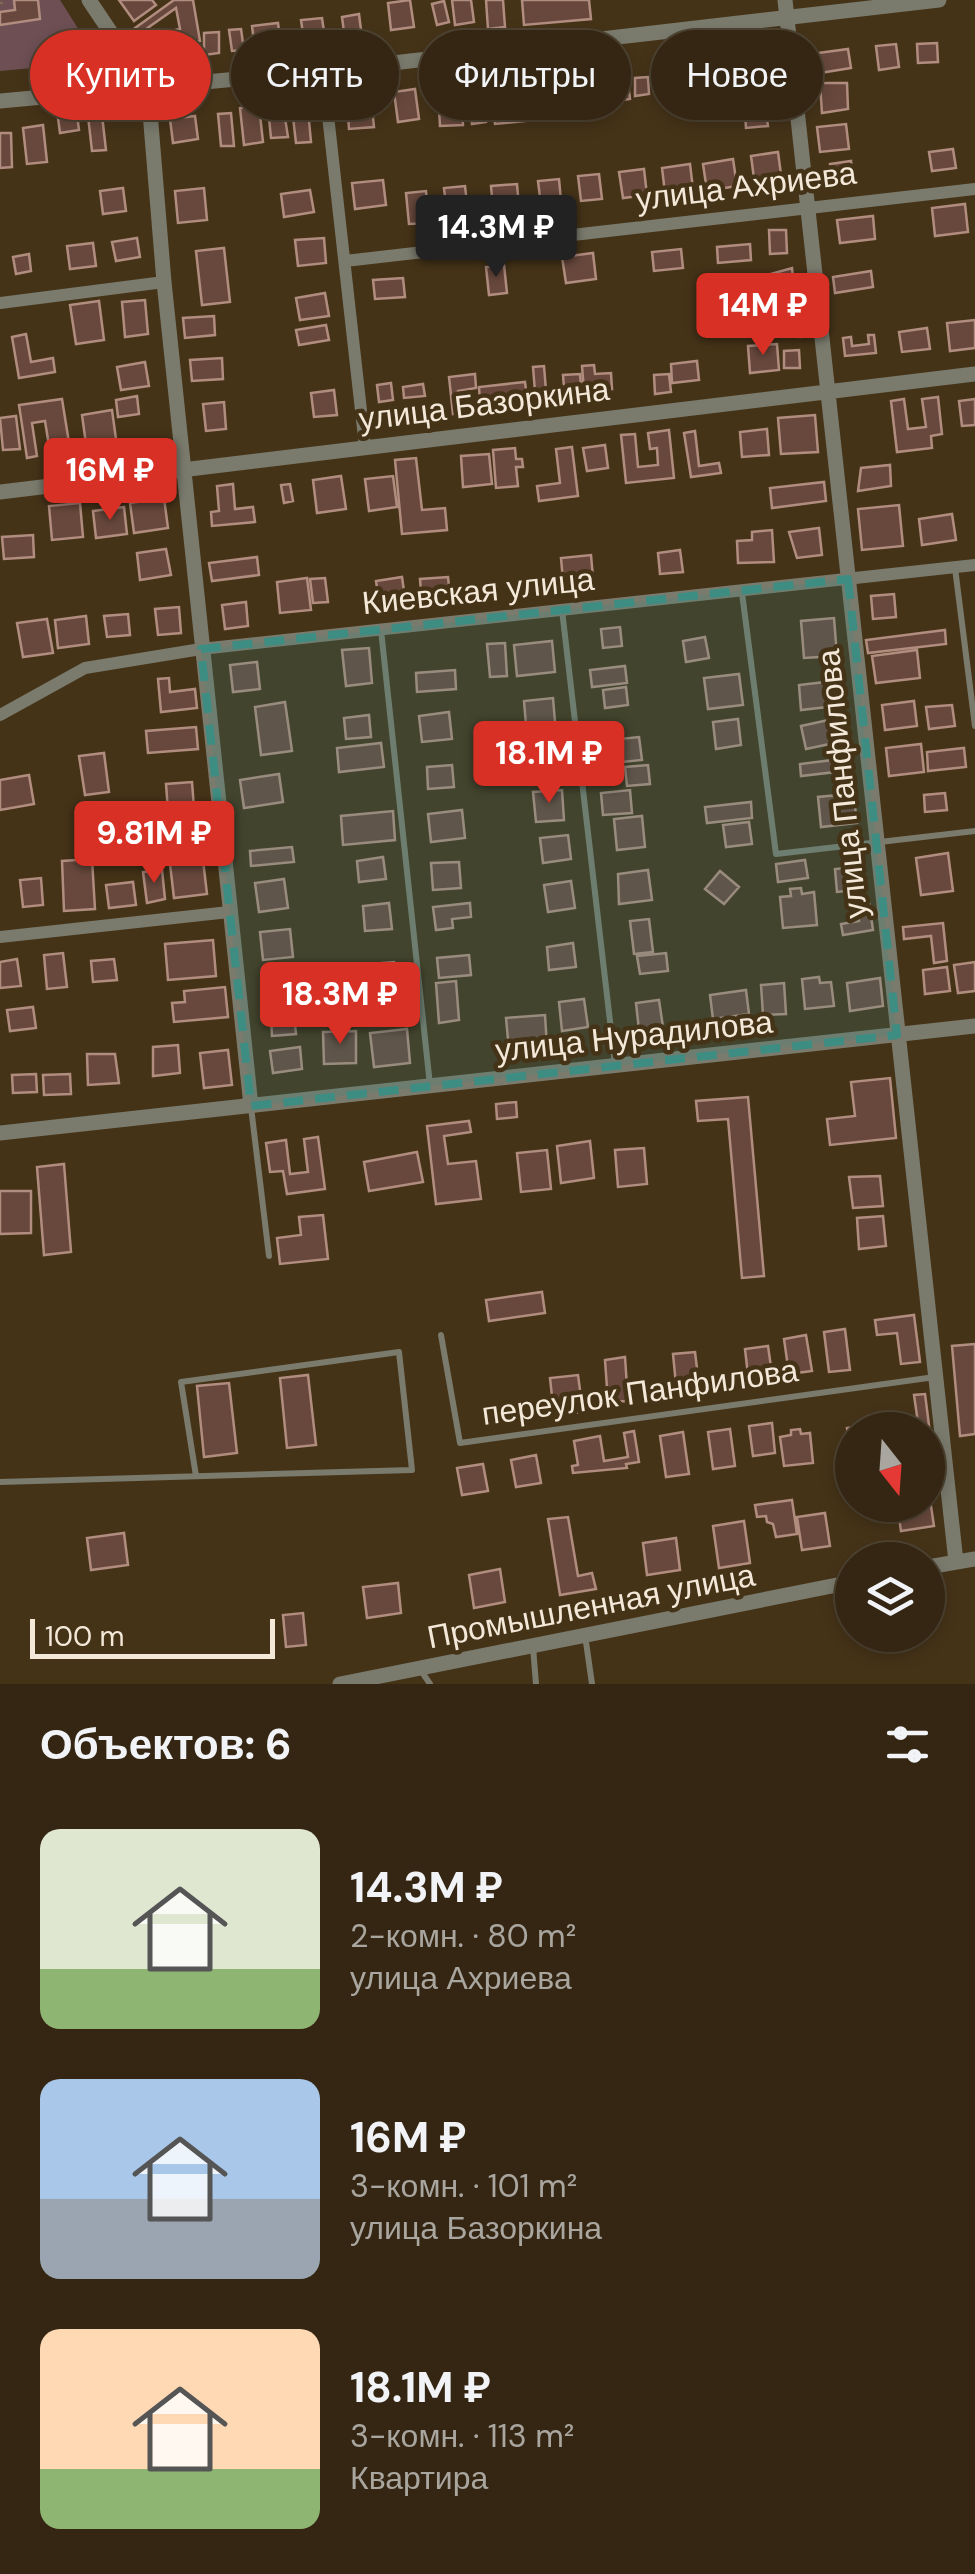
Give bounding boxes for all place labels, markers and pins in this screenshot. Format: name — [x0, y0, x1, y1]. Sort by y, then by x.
pin: 14.3M ₽ — [404, 195, 588, 280]
pin: 14M ₽ — [693, 273, 833, 358]
pin: 16M ₽ — [40, 438, 180, 523]
pin: 18.1M ₽ — [457, 721, 641, 806]
pin: 9.81M ₽ — [62, 801, 246, 886]
pin: 18.3M ₽ — [248, 962, 432, 1047]

